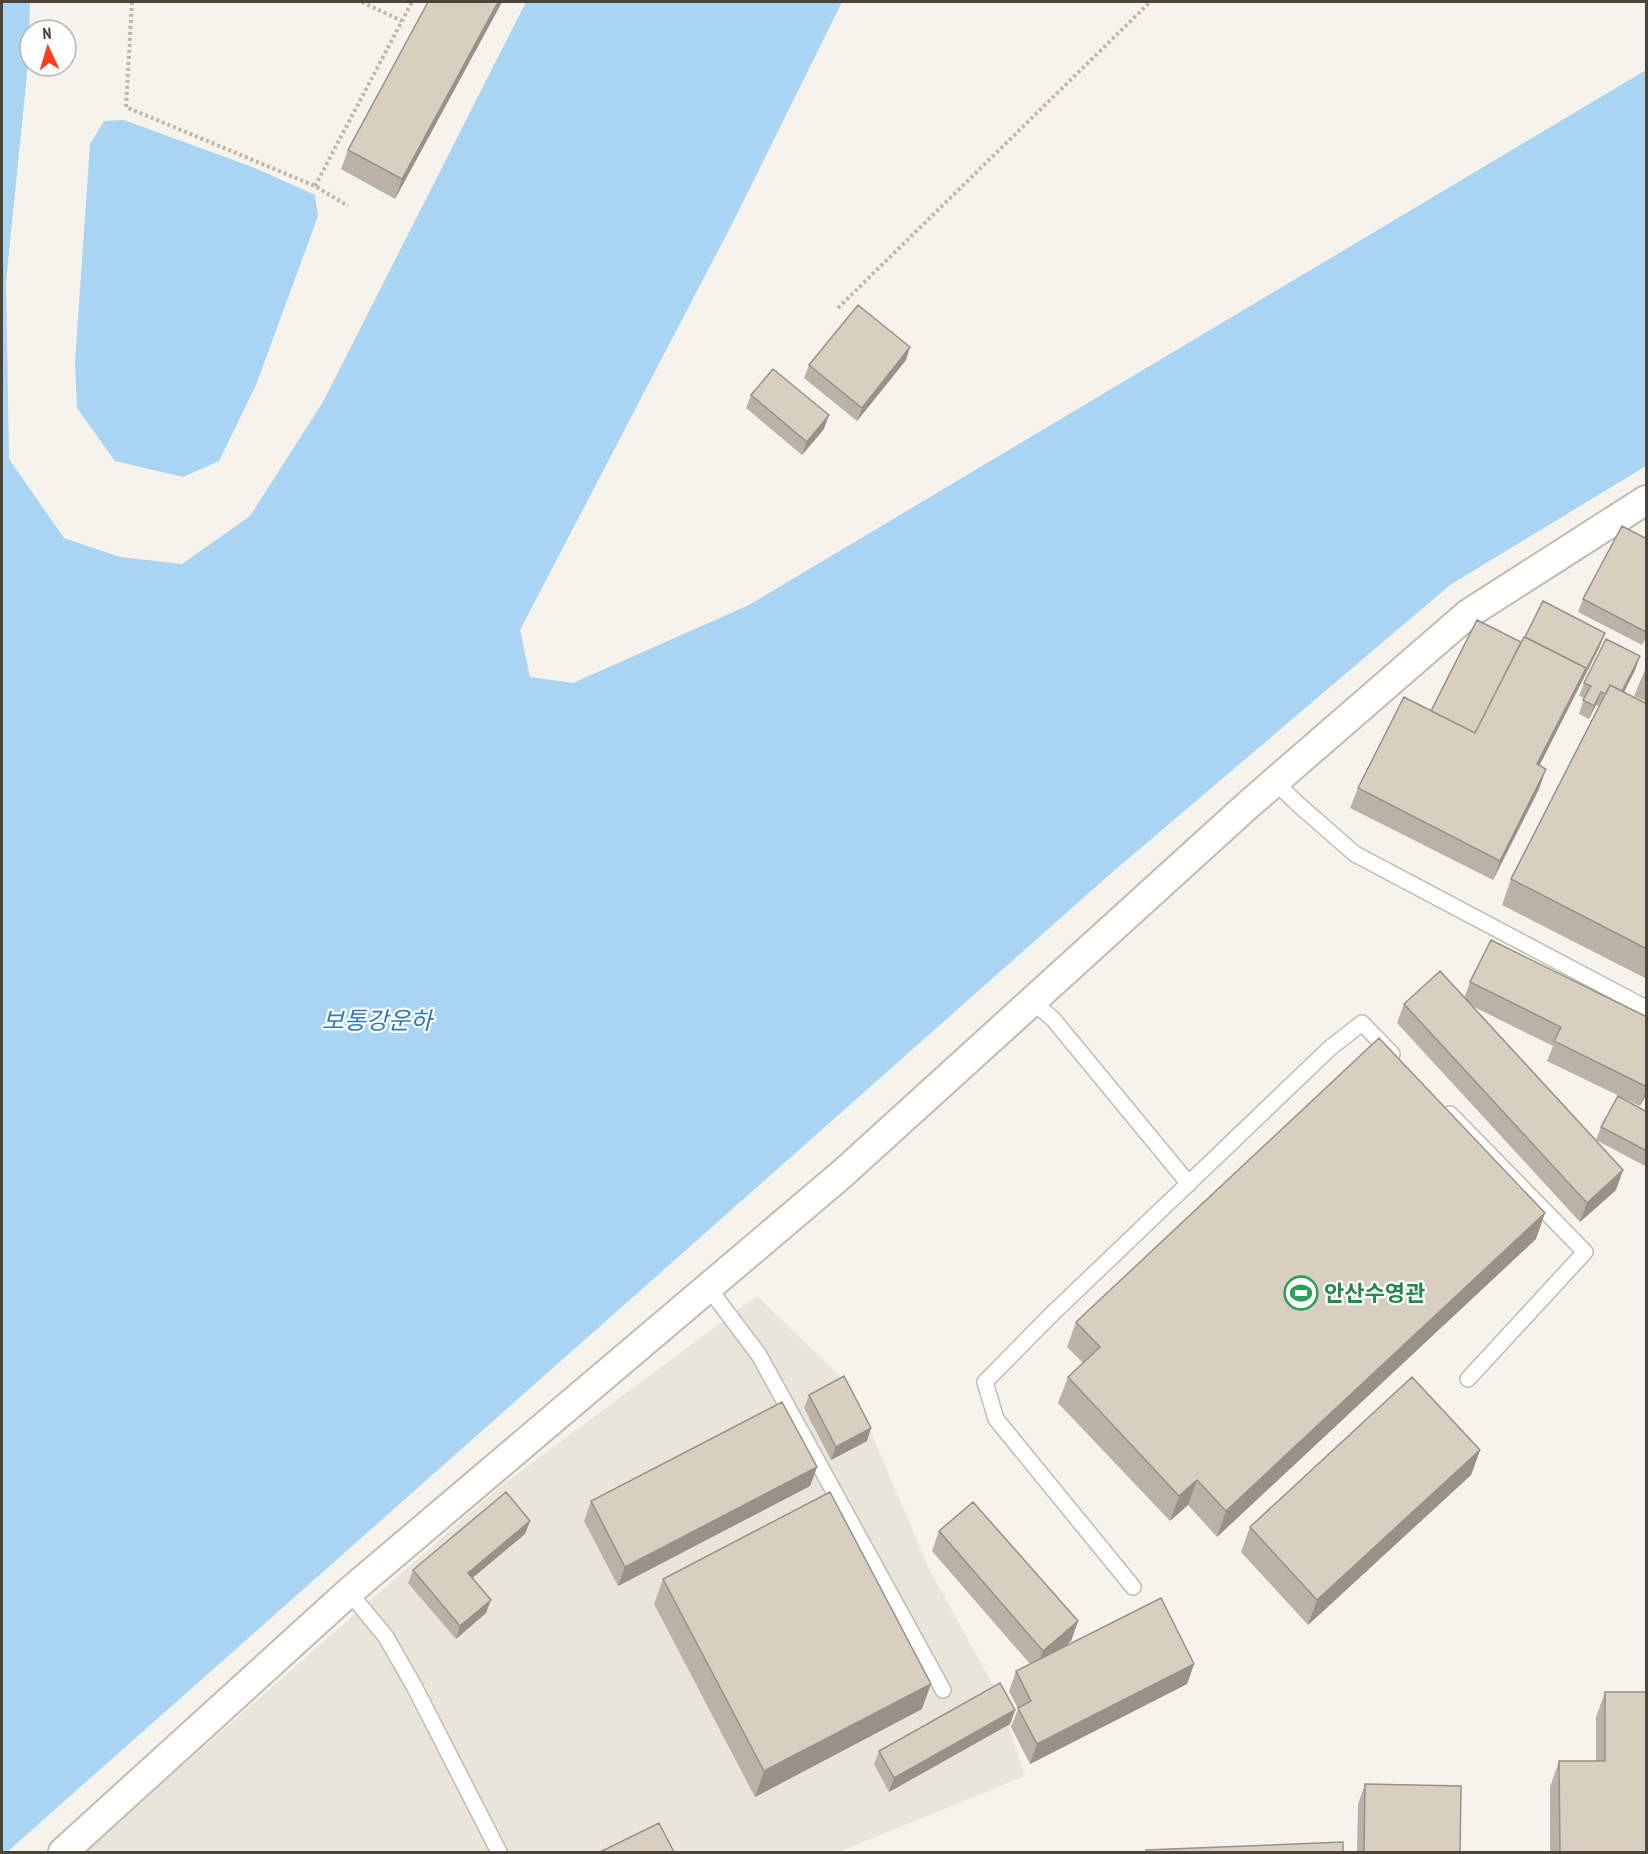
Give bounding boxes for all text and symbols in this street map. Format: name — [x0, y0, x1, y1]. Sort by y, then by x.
north arrow — [18, 18, 78, 78]
text: N — [42, 23, 52, 43]
water label: 보통강운하 — [322, 1005, 435, 1036]
sports icon: 안산수영관 — [1283, 1275, 1319, 1311]
place label: 안산수영관 — [1324, 1279, 1425, 1307]

